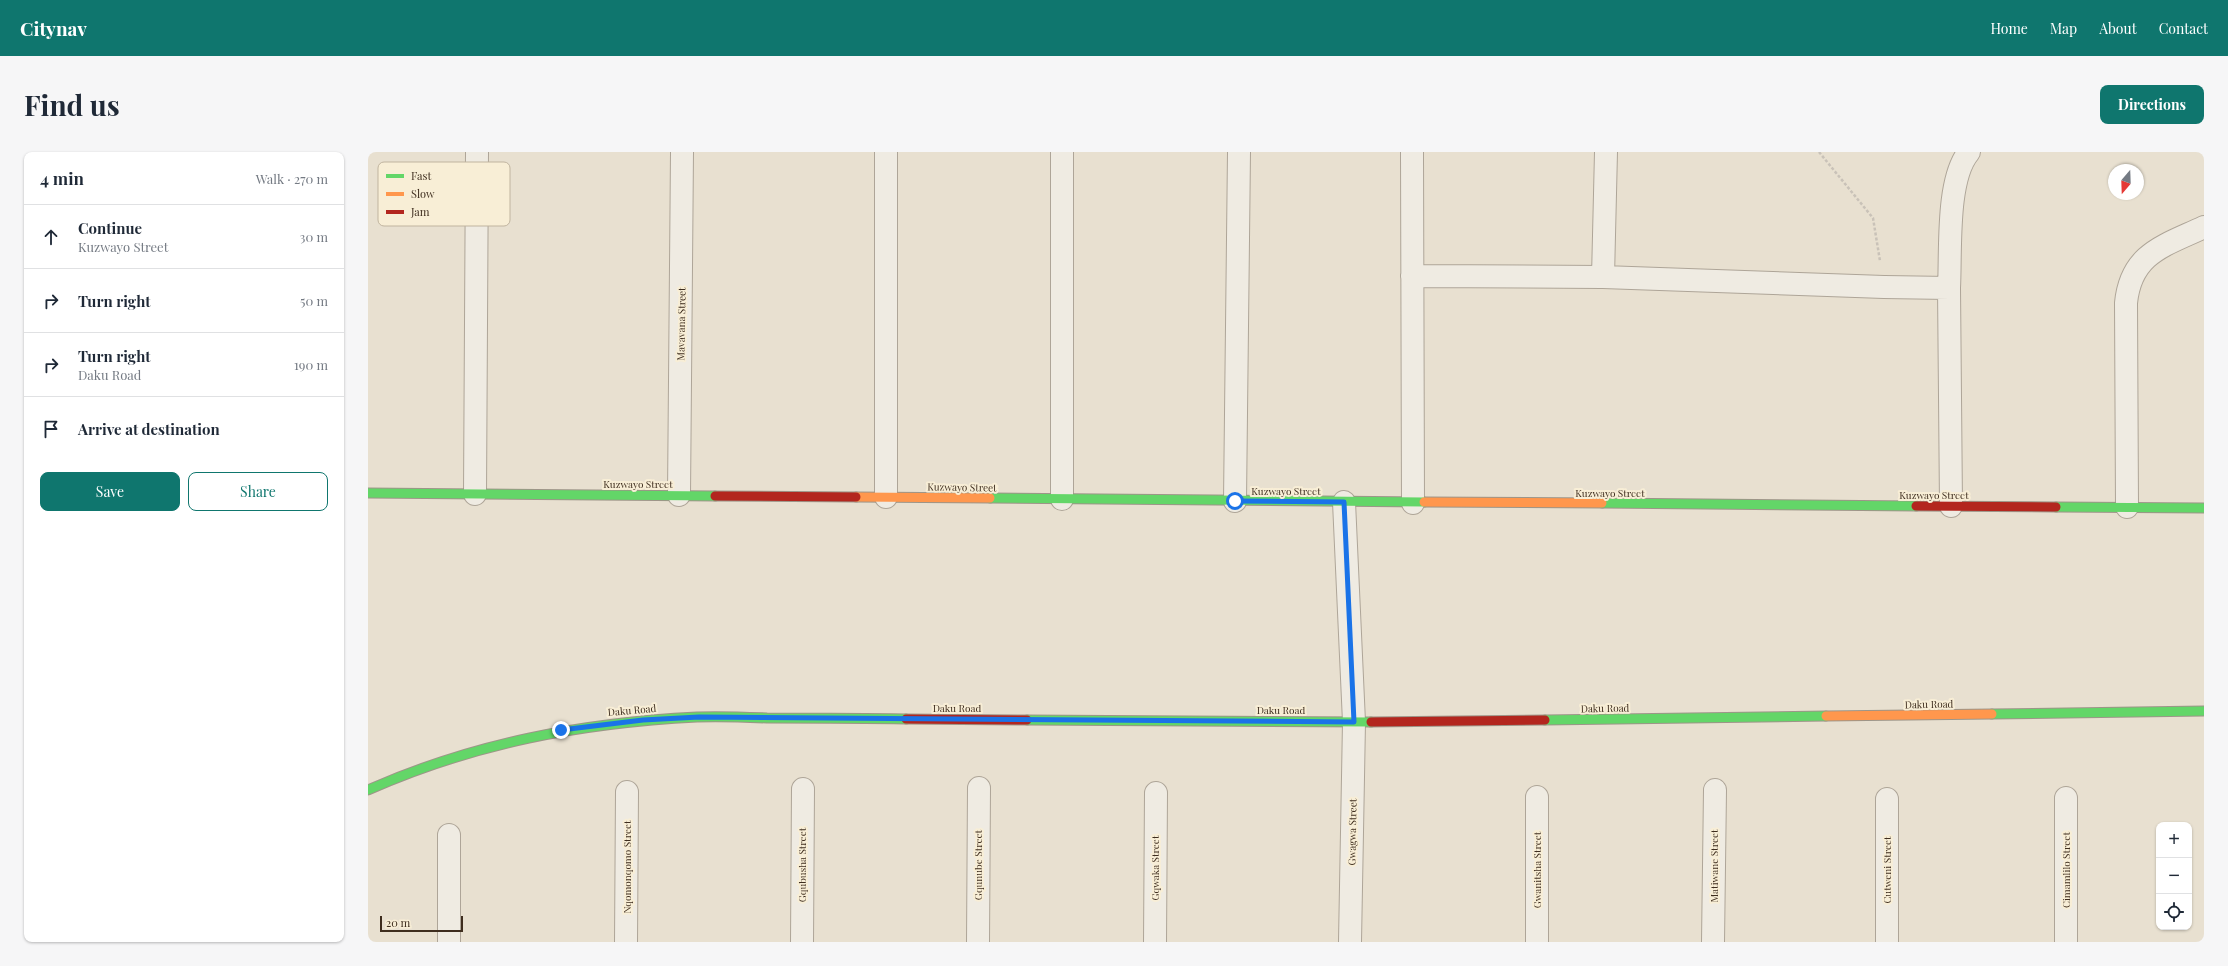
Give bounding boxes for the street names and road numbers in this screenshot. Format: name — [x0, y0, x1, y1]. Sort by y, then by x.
street label: Mavavana Street — [673, 287, 689, 361]
street label: Kuzwayo Street — [603, 477, 673, 491]
street label: Kuzwayo Street — [927, 479, 997, 495]
street label: Kuzwayo Street — [1251, 484, 1321, 498]
street label: Kuzwayo Street — [1575, 486, 1645, 500]
street label: Kuzwayo Street — [1899, 488, 1969, 502]
street label: Daku Road — [1905, 697, 1954, 711]
street label: Daku Road — [607, 701, 657, 719]
street label: Daku Road — [933, 701, 982, 715]
street label: Daku Road — [1581, 701, 1630, 715]
street label: Daku Road — [1257, 703, 1306, 717]
street label: Gwagwa Street — [1344, 798, 1360, 865]
street label: Nqomonqomo Street — [620, 820, 634, 914]
street label: Gqubusha Street — [795, 827, 809, 902]
street label: Gqunube Street — [971, 829, 985, 900]
street label: Matiwane Street — [1707, 829, 1721, 903]
street label: Gwanitsha Street — [1530, 831, 1544, 908]
street label: Cimamlilo Street — [2059, 832, 2073, 908]
street label: Gqwaka Street — [1148, 835, 1162, 900]
street label: Cutweni Street — [1880, 836, 1894, 904]

